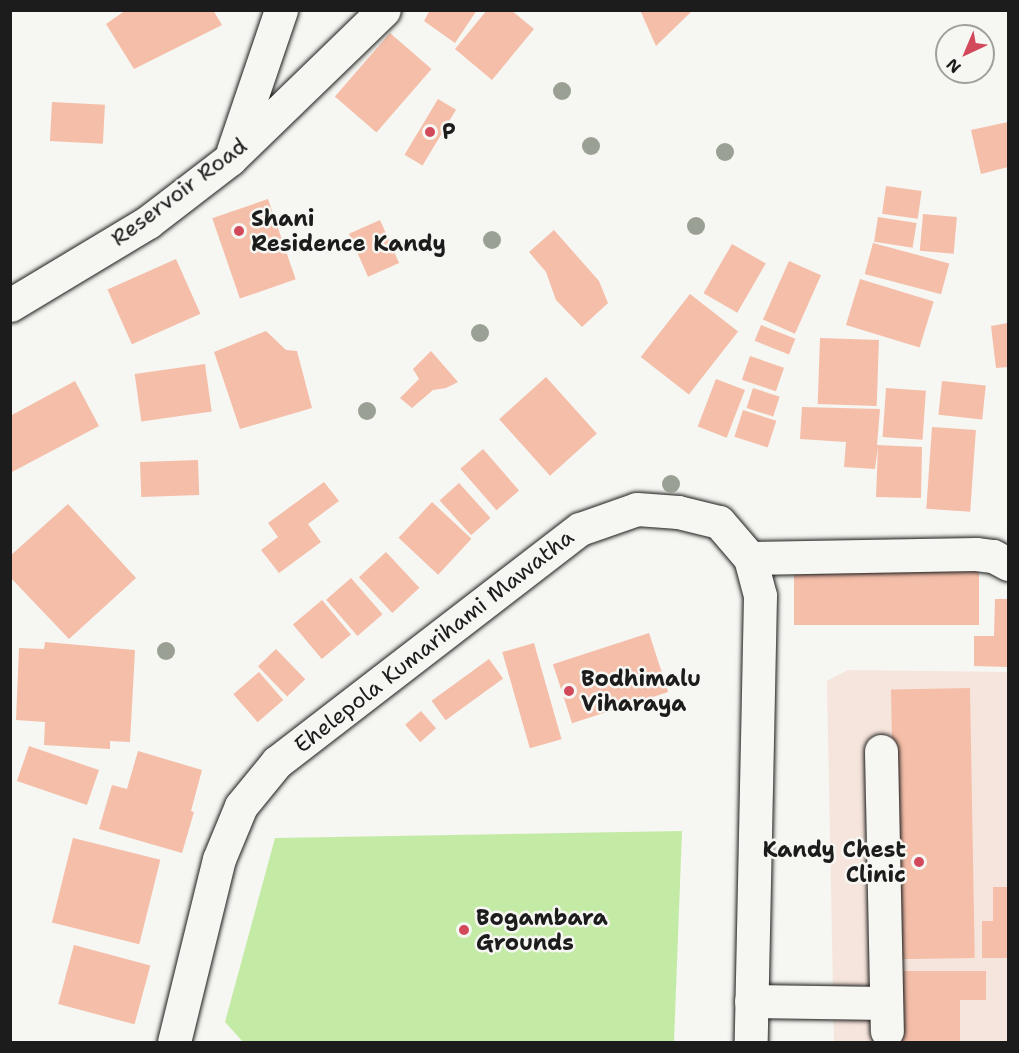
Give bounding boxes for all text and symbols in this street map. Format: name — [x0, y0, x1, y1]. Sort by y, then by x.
north arrow — [935, 24, 995, 84]
text: N — [942, 54, 965, 78]
place label: P — [442, 119, 456, 145]
marker: P — [423, 125, 437, 139]
street label: Reservoir Road — [106, 132, 252, 252]
place label: Shani Residence Kandy — [251, 205, 446, 256]
marker: Shani Residence Kandy — [232, 224, 246, 238]
street label: Ehelepola Kumarihami Mawatha — [289, 524, 579, 758]
place label: Bodhimalu Viharaya — [581, 665, 701, 716]
marker: Bodhimalu Viharaya — [562, 684, 576, 698]
place label: Kandy Chest Clinic — [762, 836, 906, 888]
marker: Kandy Chest Clinic — [910, 853, 928, 871]
place label: Bogambara Grounds — [476, 904, 608, 956]
marker: Bogambara Grounds — [457, 923, 471, 937]

